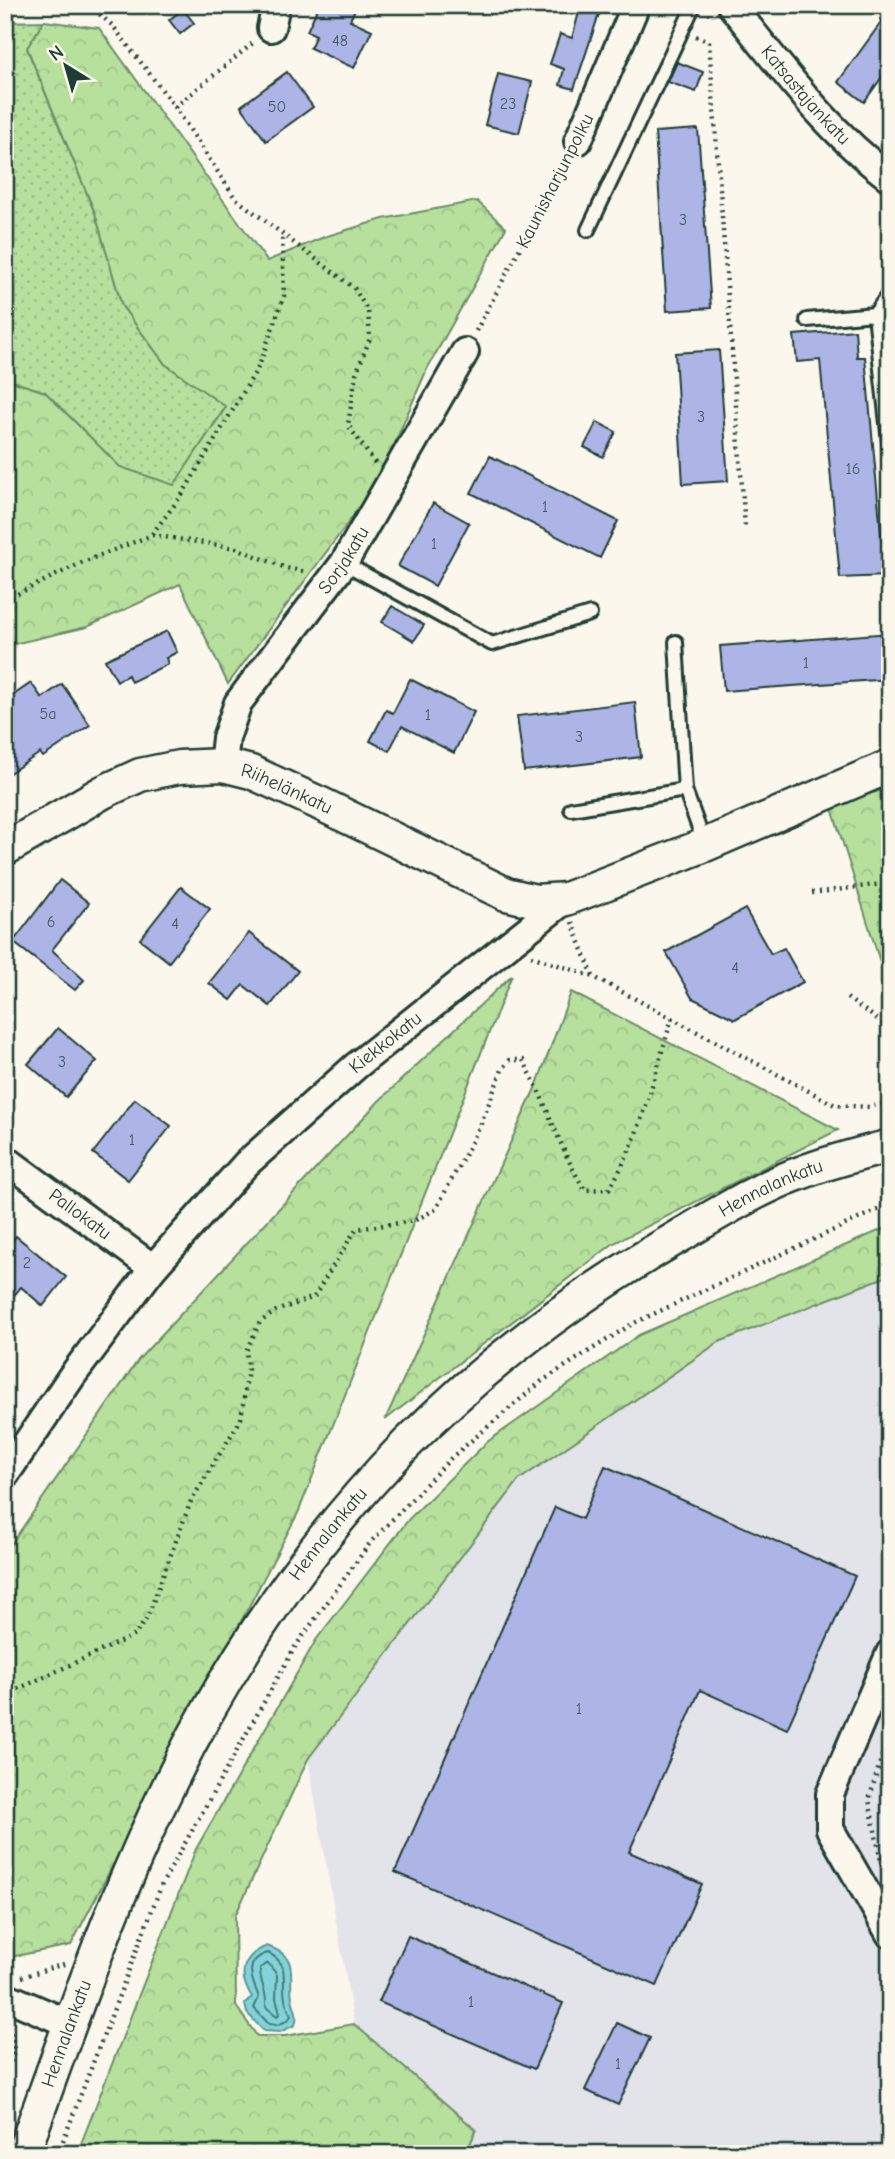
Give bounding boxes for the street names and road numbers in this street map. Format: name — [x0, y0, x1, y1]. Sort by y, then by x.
street label: Katsastajankatu — [756, 41, 855, 149]
street label: Kaunisharjunpolku — [512, 110, 598, 252]
street label: Sorjakatu — [314, 523, 374, 598]
street label: Riihelänkatu — [239, 759, 336, 819]
street label: Kiekkokatu — [345, 1007, 426, 1078]
street label: Hennalankatu — [715, 1155, 826, 1222]
street label: Pallokatu — [44, 1184, 115, 1244]
street label: Hennalankatu — [284, 1483, 372, 1584]
street label: Hennalankatu — [37, 1977, 96, 2090]

